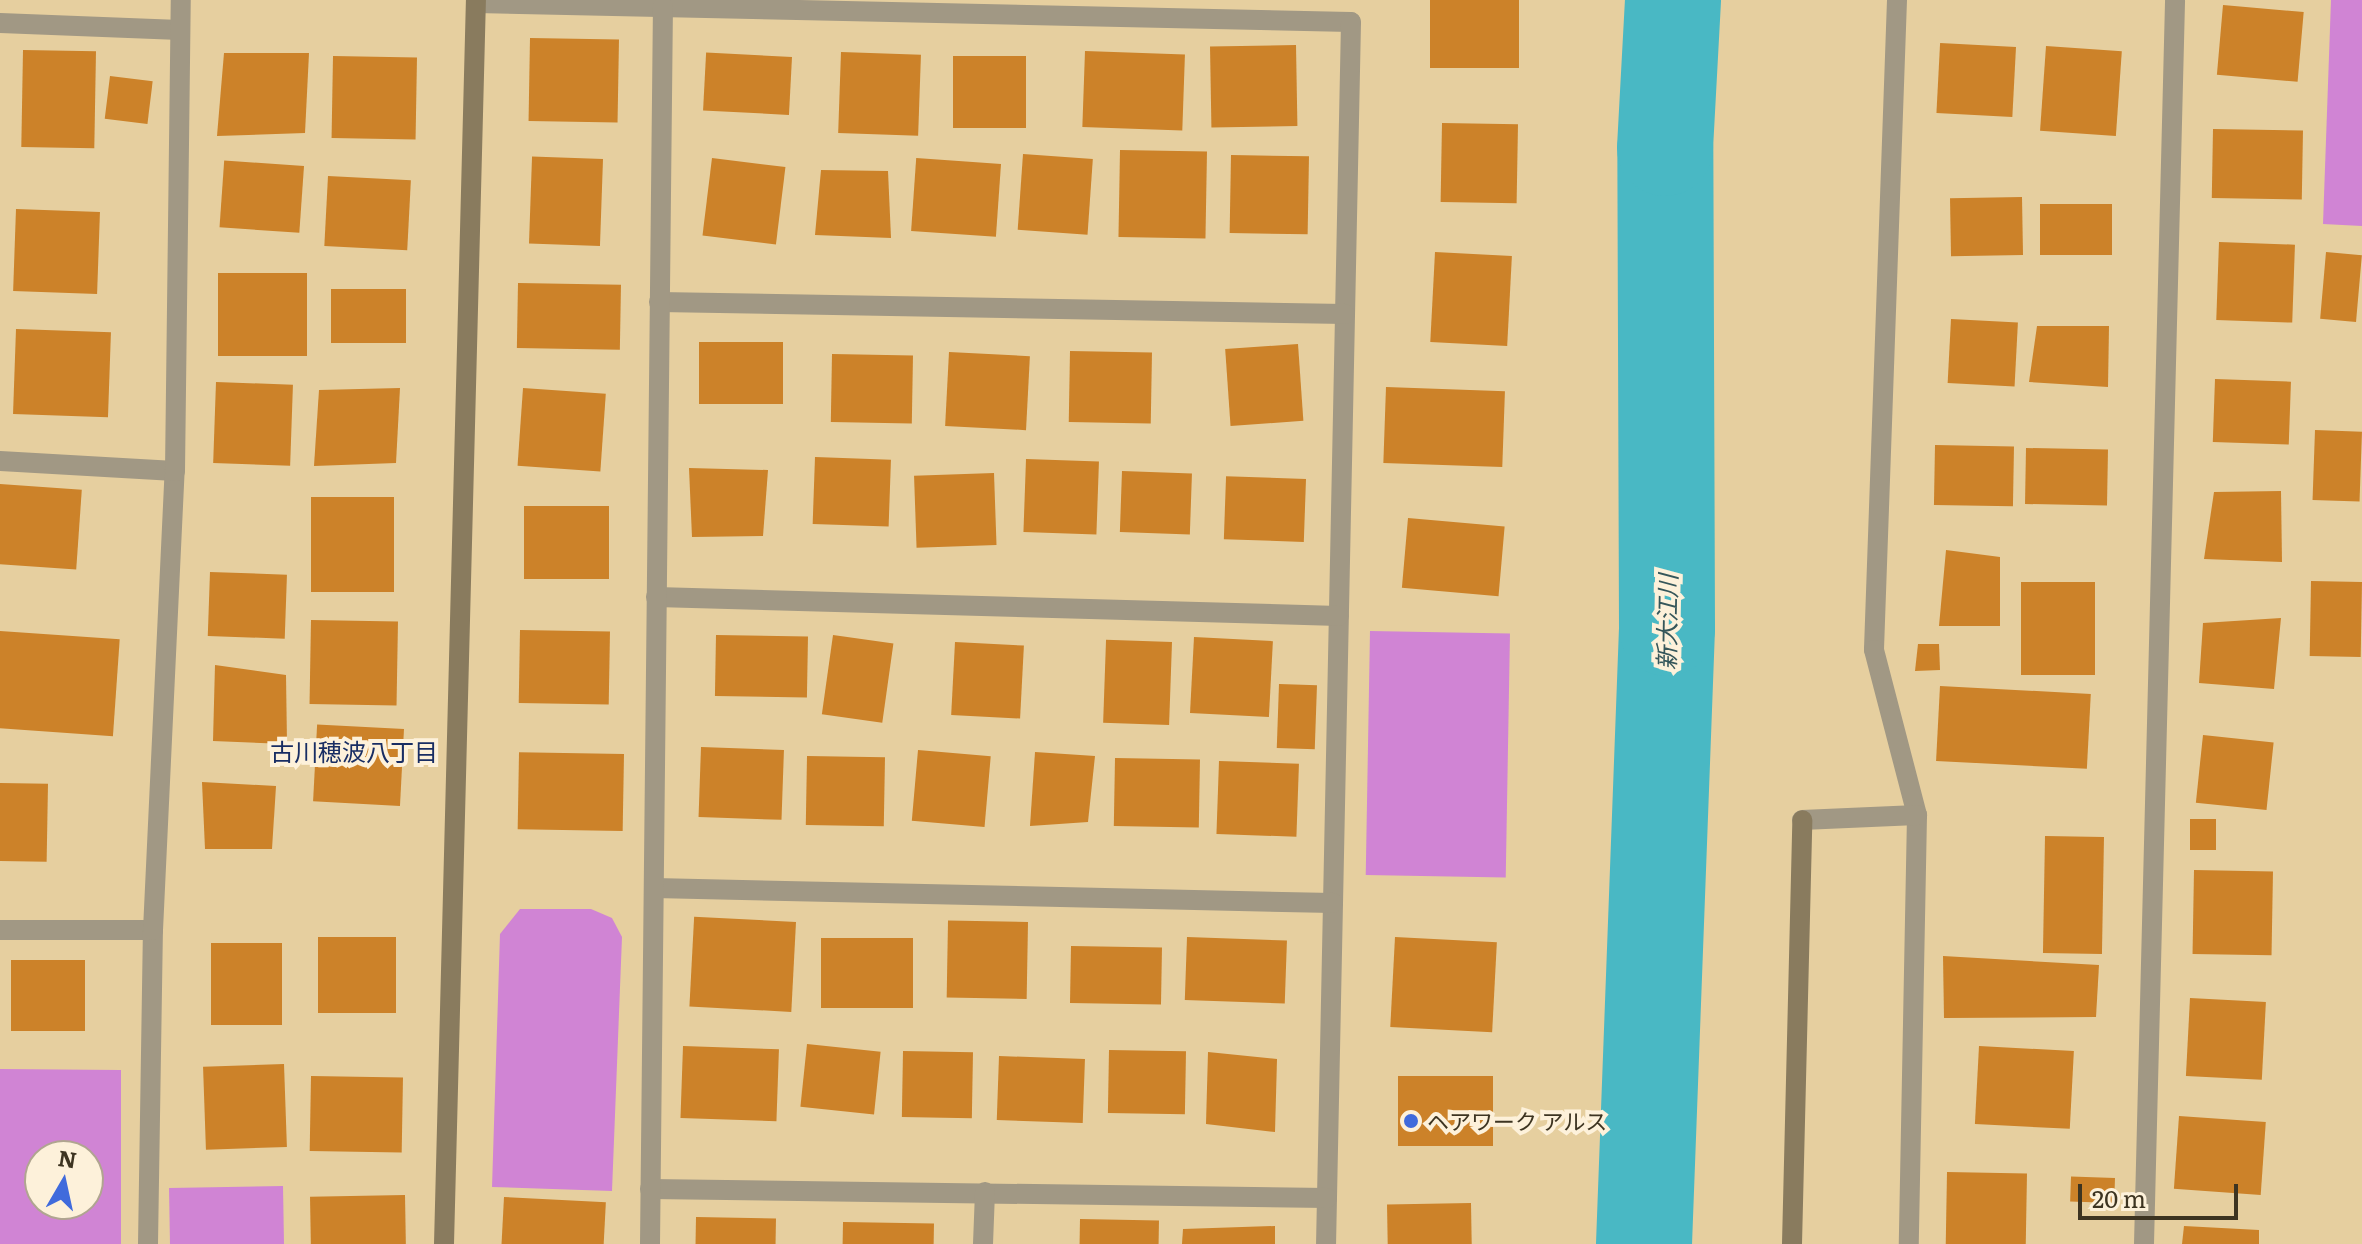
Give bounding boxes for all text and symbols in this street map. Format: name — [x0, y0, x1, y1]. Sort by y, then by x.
water label: 新大江川 — [1651, 574, 1681, 670]
district label: 古川穂波八丁目 — [270, 737, 438, 765]
place label: ヘアワーク アルス — [1427, 1108, 1607, 1134]
marker: ヘアワーク アルス — [1402, 1112, 1420, 1130]
north arrow — [24, 1140, 104, 1220]
text: N — [56, 1140, 79, 1176]
scale bar — [2082, 1168, 2242, 1218]
text: 20 m — [2092, 1180, 2146, 1215]

